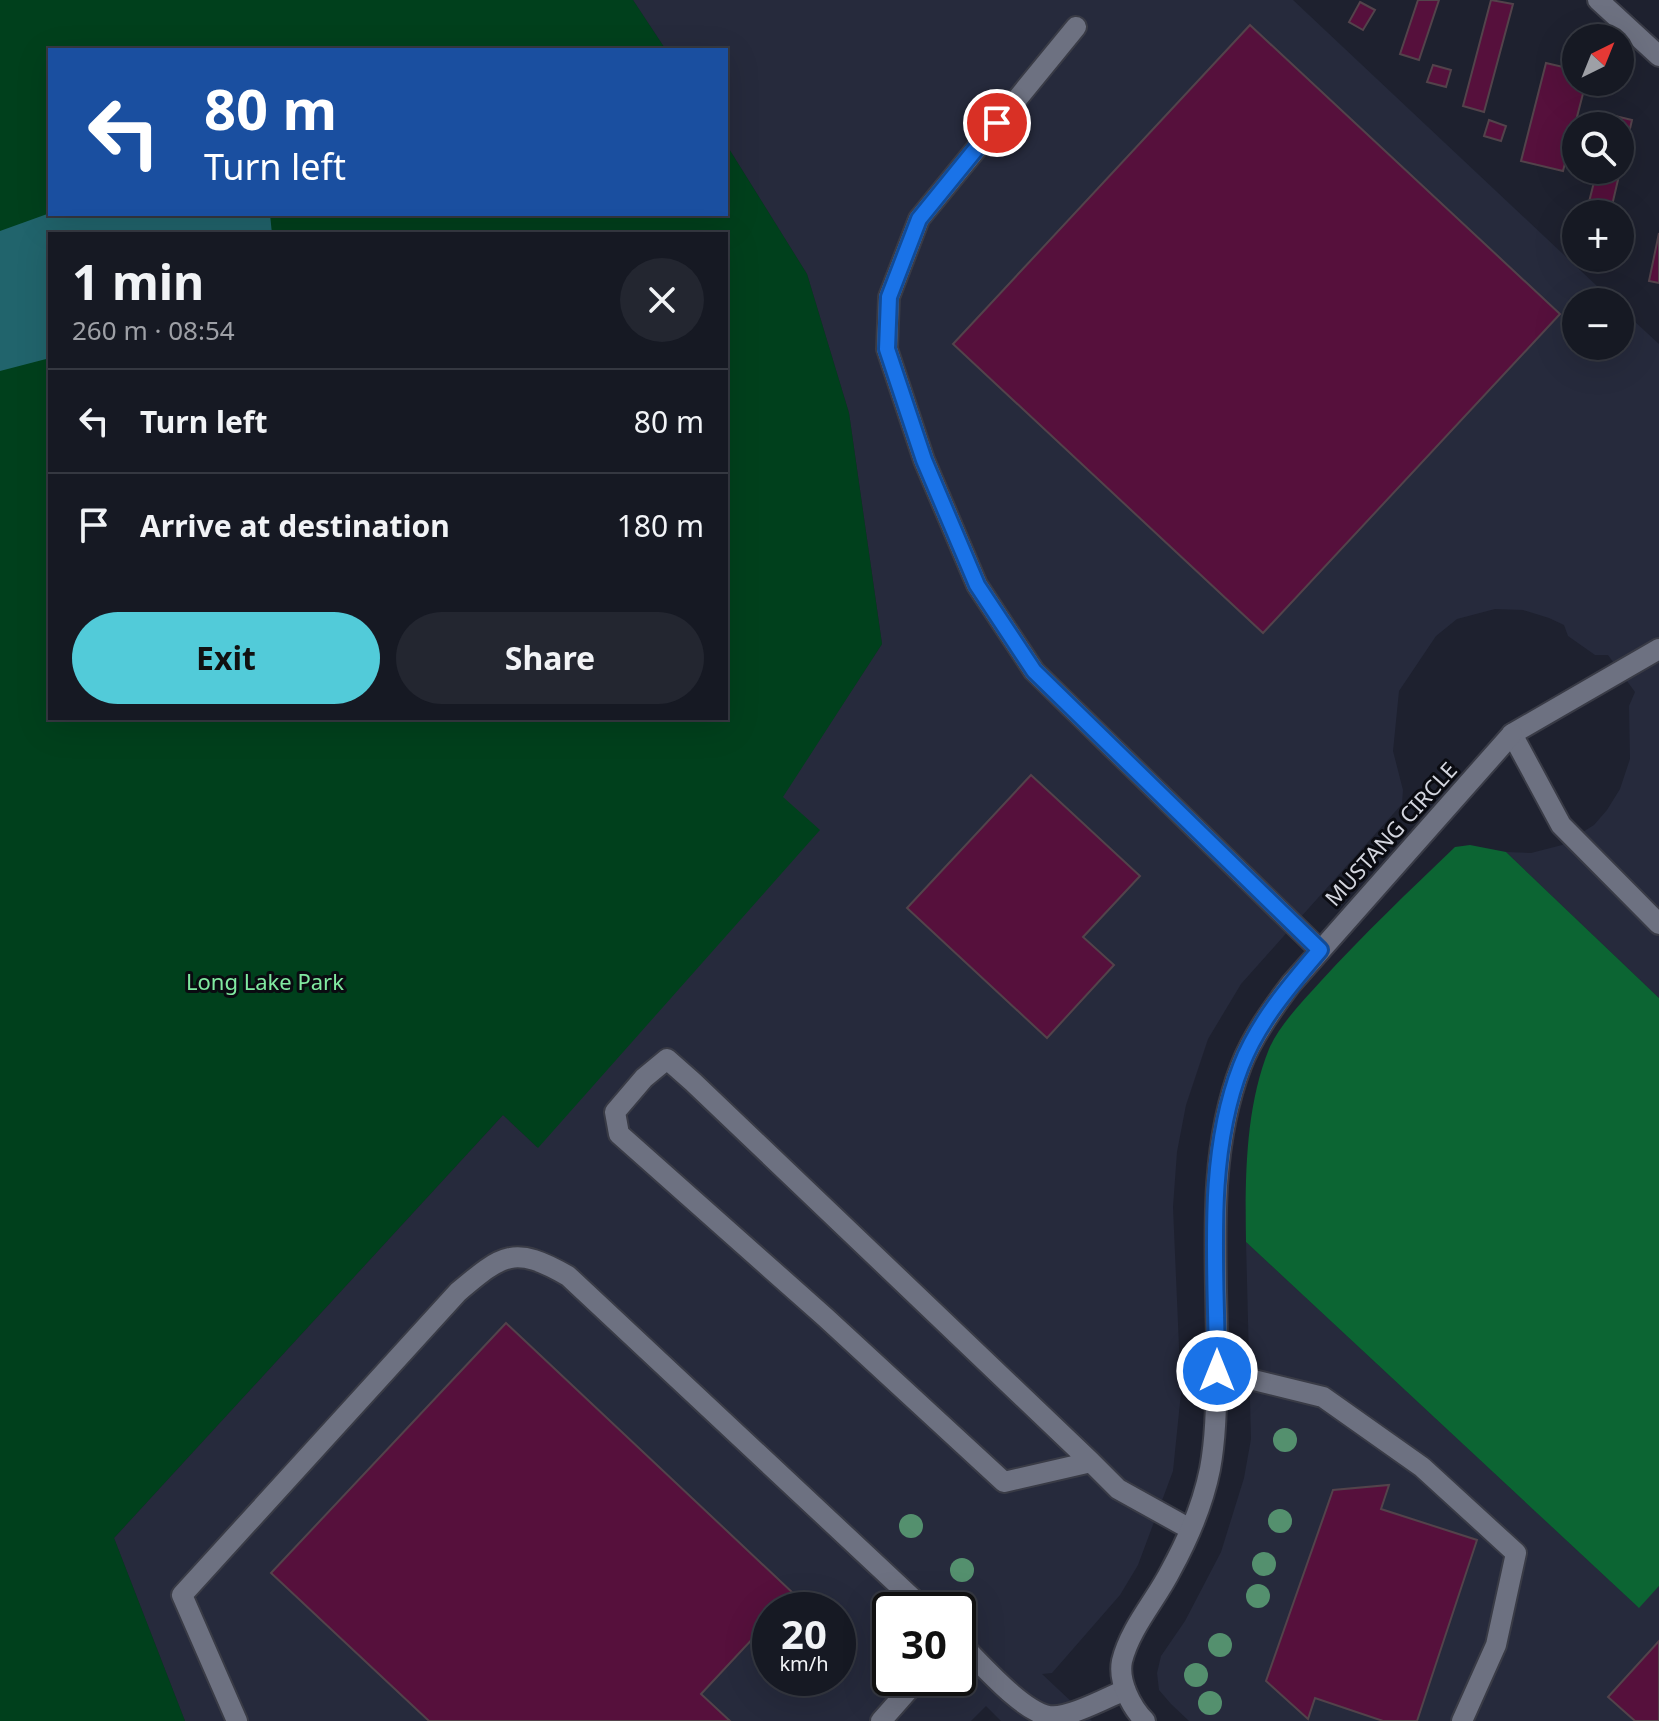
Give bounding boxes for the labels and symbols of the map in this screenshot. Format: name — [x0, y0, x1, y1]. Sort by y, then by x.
north arrow — [1562, 24, 1634, 96]
pin — [963, 89, 1031, 157]
street label: MUSTANG CIRCLE — [1318, 755, 1463, 912]
park label: Long Lake Park — [186, 966, 344, 996]
position arrow — [1175, 1329, 1259, 1413]
speed limit sign: 30 — [872, 1592, 976, 1696]

